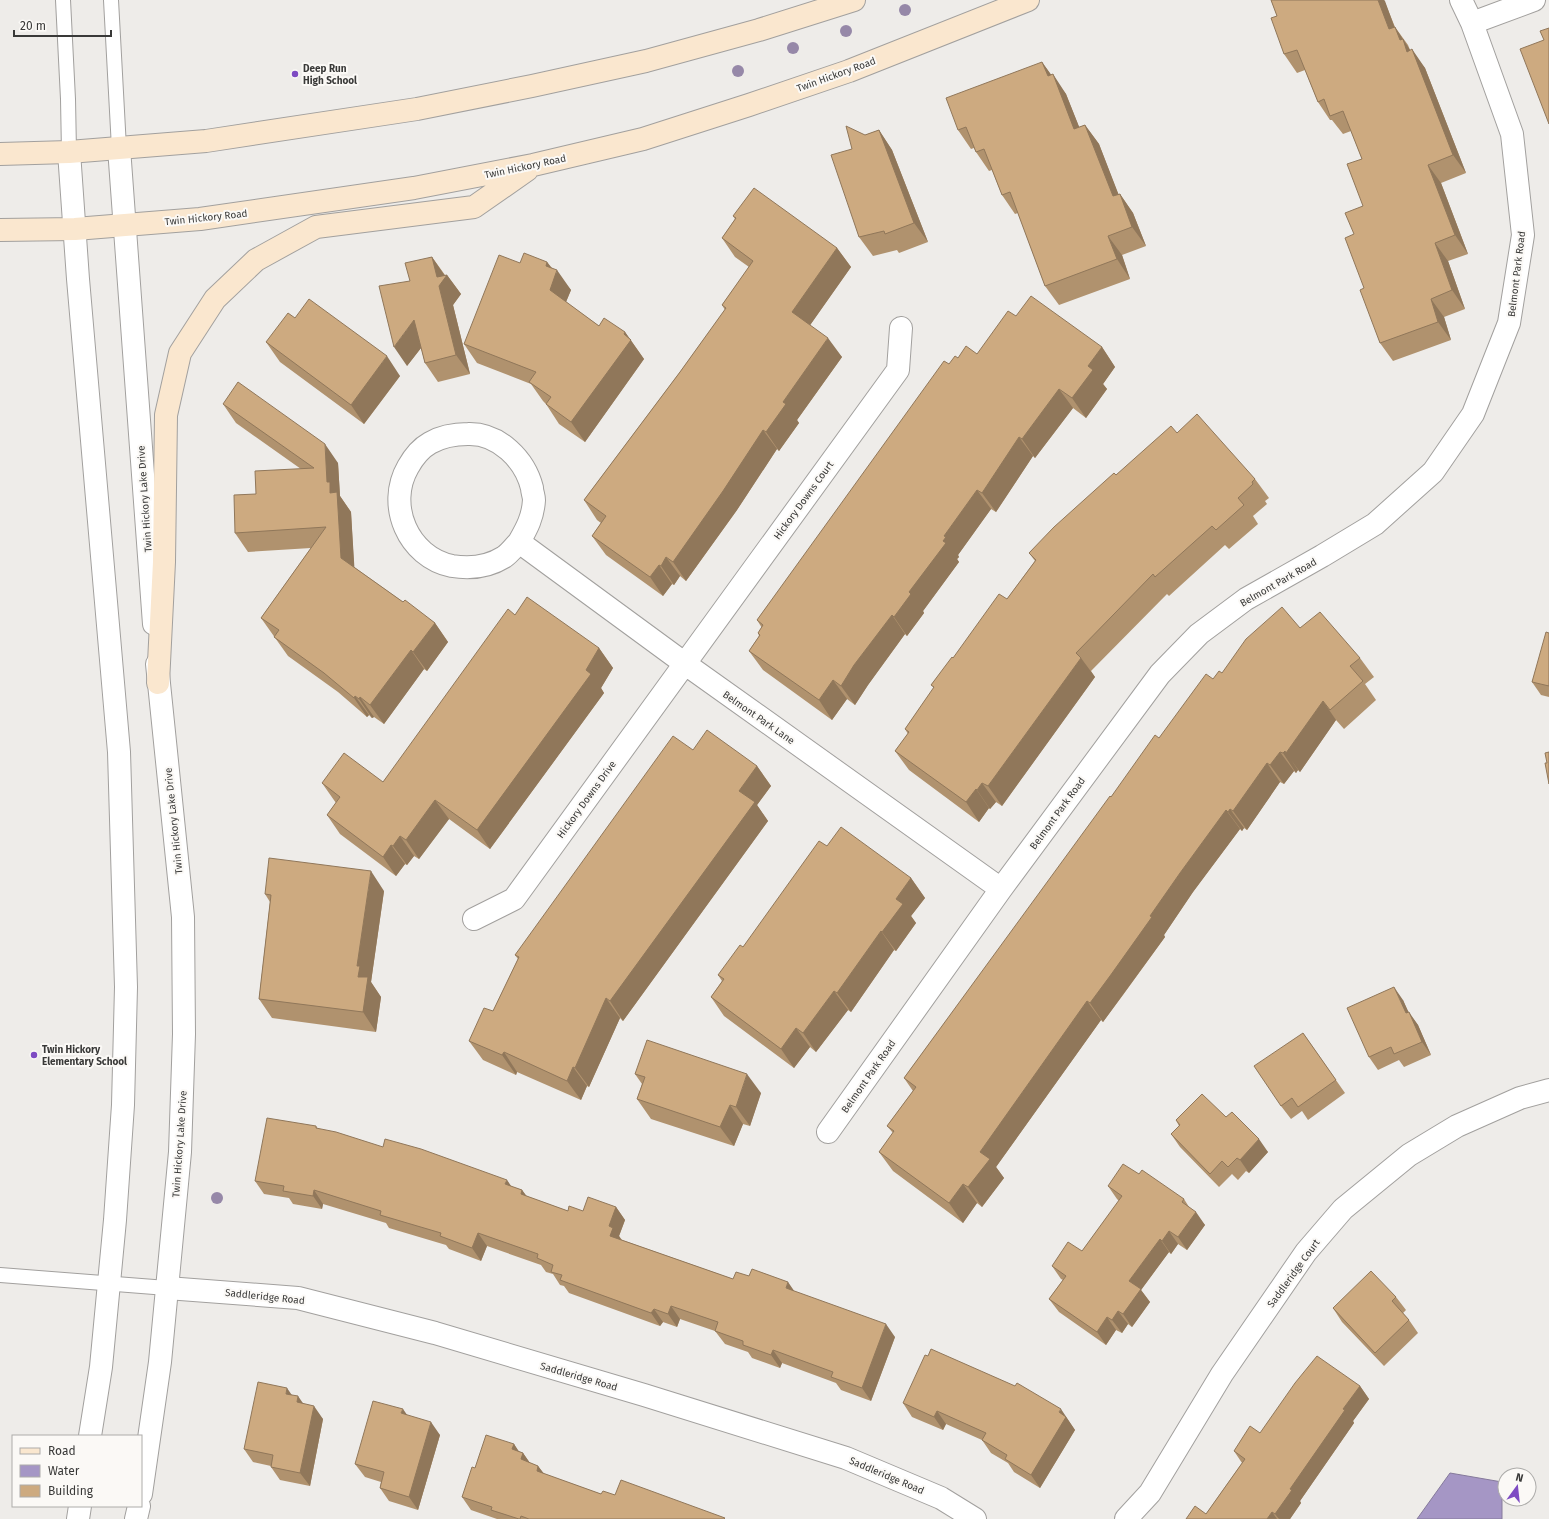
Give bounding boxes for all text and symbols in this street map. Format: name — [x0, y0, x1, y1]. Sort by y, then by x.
scale bar — [14, 12, 111, 38]
text: 20 m — [20, 19, 46, 33]
street label: Twin Hickory Road — [795, 55, 877, 95]
place label: Deep Run High School — [303, 63, 357, 87]
marker: Deep Run High School — [290, 69, 300, 79]
street label: Twin Hickory Road — [483, 152, 567, 181]
street label: Twin Hickory Road — [164, 208, 248, 228]
street label: Belmont Park Road — [1506, 231, 1528, 318]
street label: Twin Hickory Lake Drive — [135, 445, 155, 553]
street label: Hickory Downs Court — [771, 459, 836, 542]
street label: Belmont Park Road — [1238, 556, 1319, 610]
street label: Belmont Park Lane — [720, 689, 797, 747]
street label: Hickory Downs Drive — [555, 759, 619, 841]
street label: Twin Hickory Lake Drive — [162, 767, 186, 875]
street label: Belmont Park Road — [1028, 775, 1088, 852]
street label: Belmont Park Road — [839, 1038, 899, 1115]
place label: Twin Hickory Elementary School — [42, 1044, 127, 1068]
marker: Twin Hickory Elementary School — [29, 1050, 39, 1060]
street label: Twin Hickory Lake Drive — [170, 1090, 190, 1198]
street label: Saddleridge Court — [1265, 1237, 1323, 1310]
street label: Saddleridge Road — [224, 1287, 305, 1307]
street label: Saddleridge Road — [539, 1360, 619, 1394]
legend — [12, 1435, 142, 1507]
text: Road — [48, 1444, 76, 1458]
street label: Saddleridge Road — [847, 1455, 926, 1497]
text: Water — [48, 1464, 80, 1478]
north arrow — [1497, 1467, 1537, 1507]
text: N — [1514, 1471, 1525, 1485]
text: Building — [48, 1484, 94, 1498]

